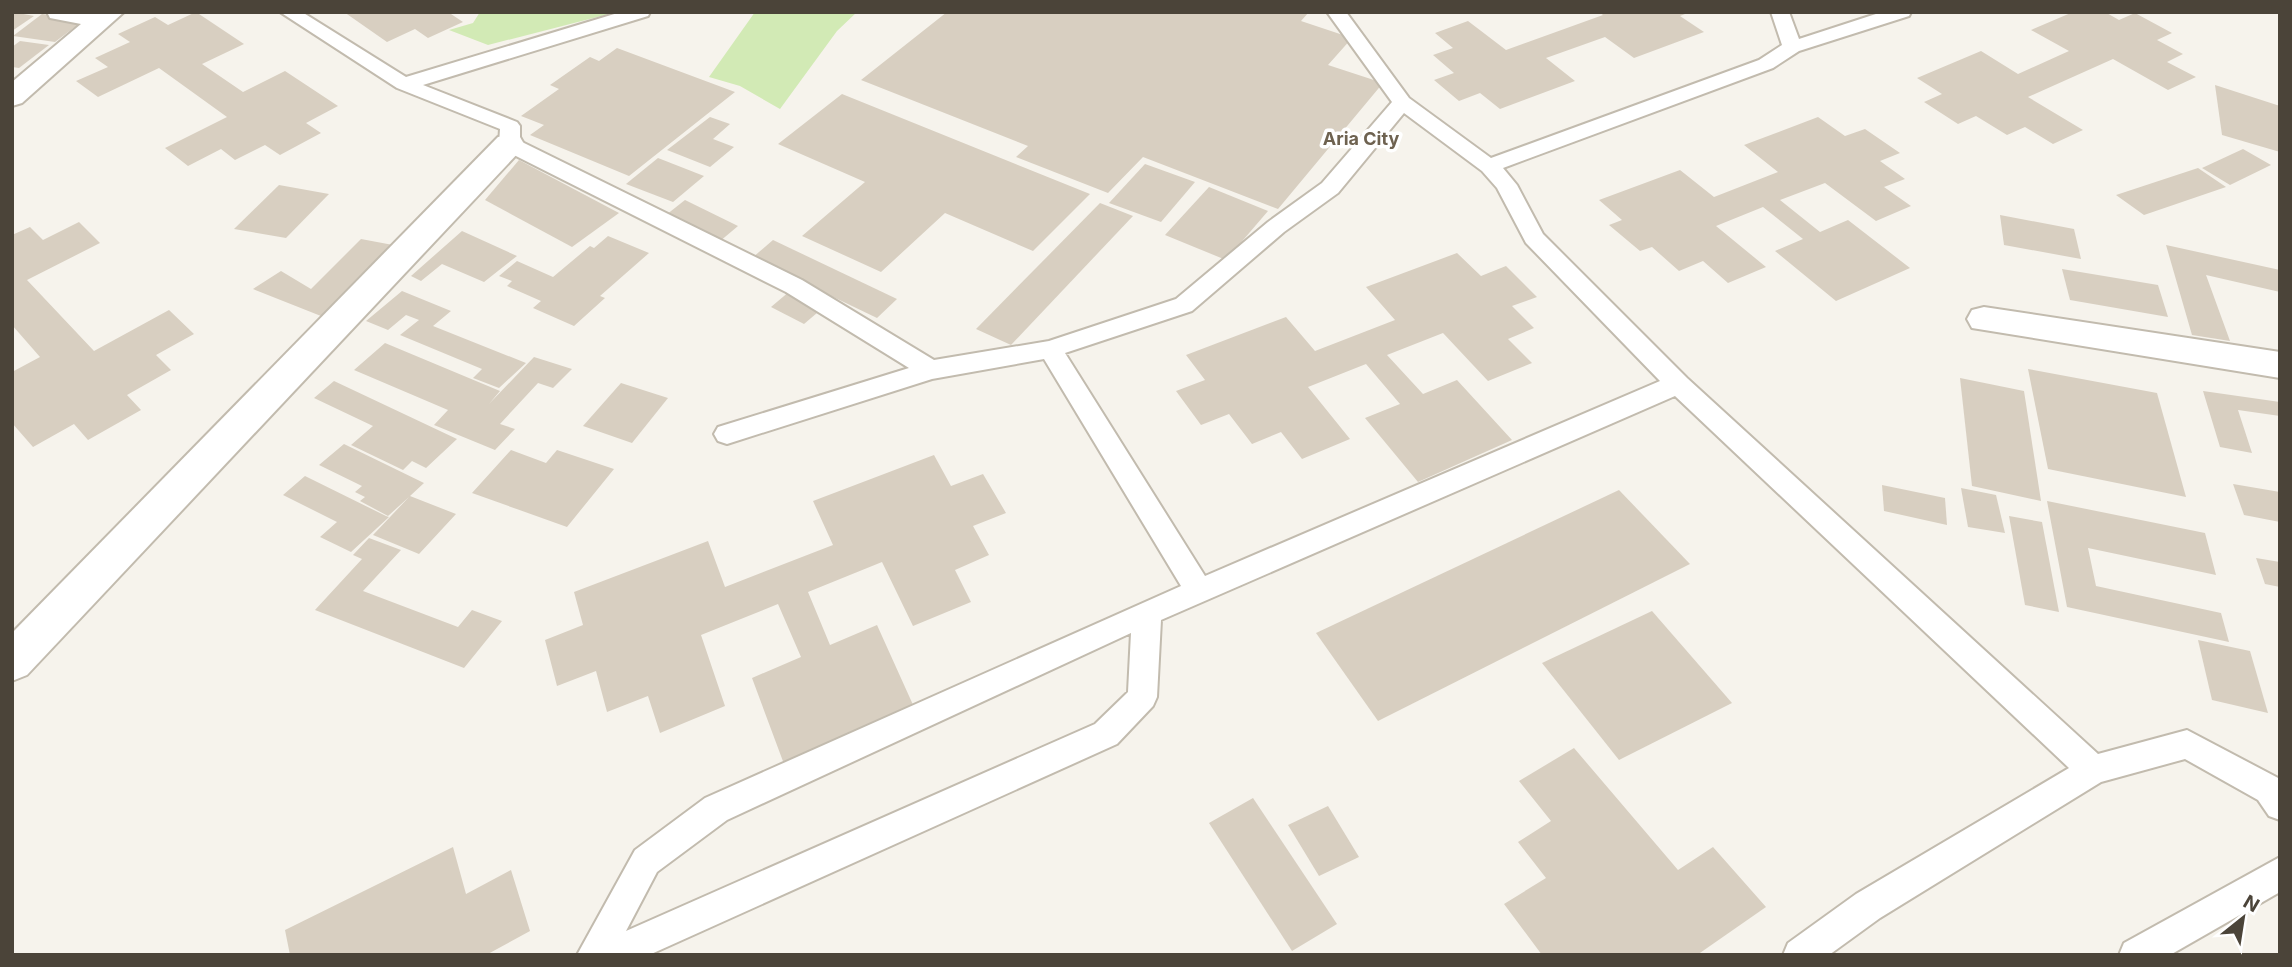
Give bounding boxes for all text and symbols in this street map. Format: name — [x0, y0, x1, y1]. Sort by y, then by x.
district label: Aria City — [1323, 128, 1399, 149]
north arrow — [2208, 883, 2278, 953]
text: N — [2239, 890, 2263, 917]

